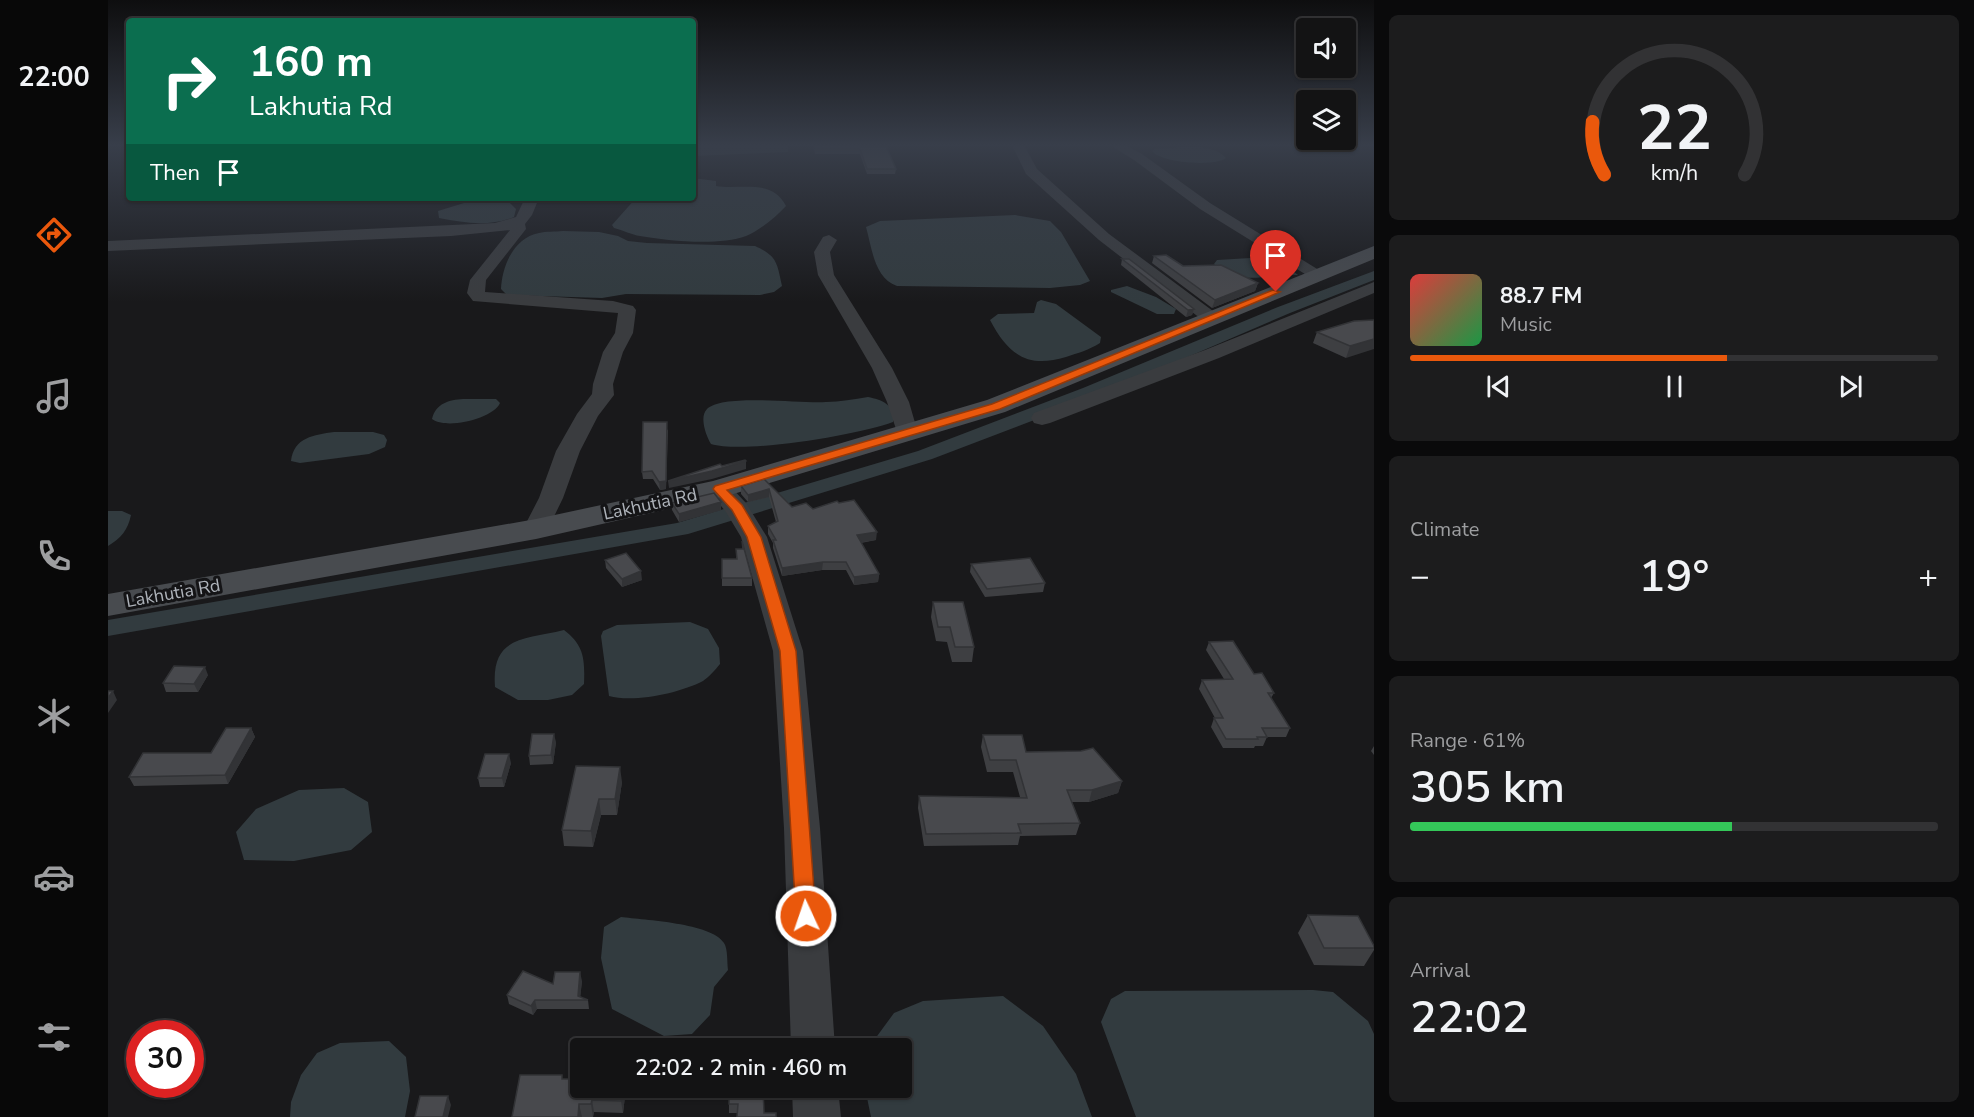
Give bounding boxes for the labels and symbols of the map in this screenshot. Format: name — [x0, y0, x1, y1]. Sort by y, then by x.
pin — [1250, 230, 1301, 292]
street label: Lakhutia Rd — [601, 482, 699, 526]
street label: Lakhutia Rd — [124, 573, 222, 613]
position arrow — [774, 884, 838, 948]
speed limit sign: 30 — [126, 1020, 204, 1098]

